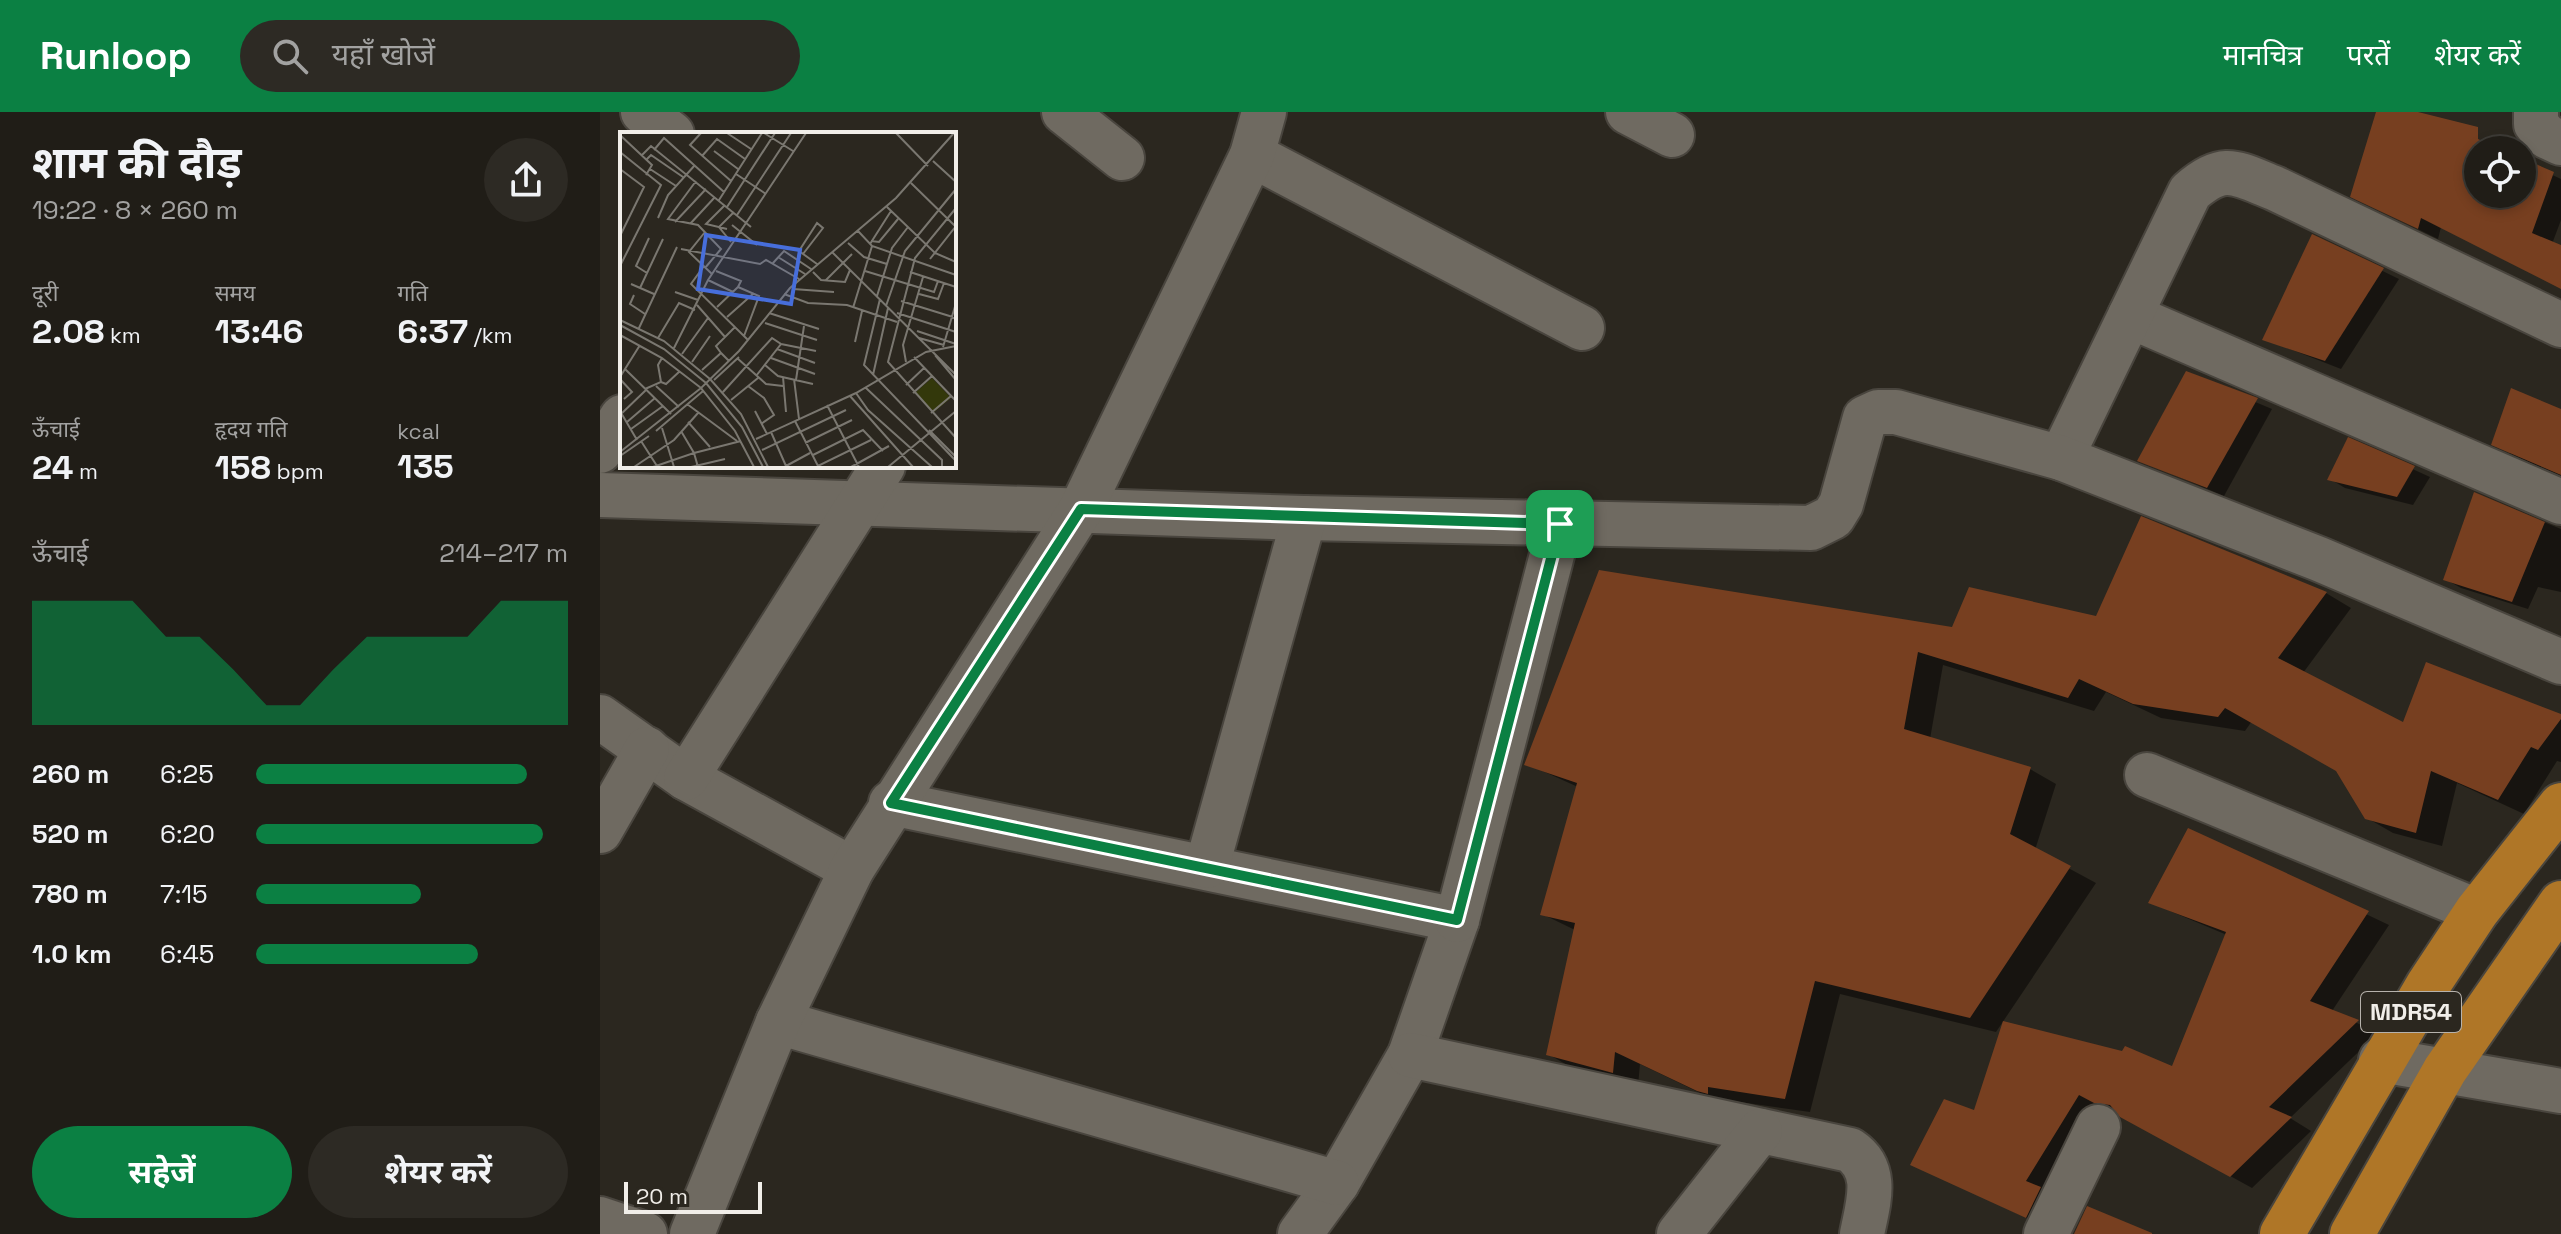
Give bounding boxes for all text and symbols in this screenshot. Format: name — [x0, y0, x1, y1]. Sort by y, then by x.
search box — [240, 20, 800, 92]
text: Runloop — [40, 32, 192, 80]
icon: search — [268, 34, 312, 78]
text: यहाँ खोजें — [332, 35, 435, 74]
text: मानचित्र — [2223, 37, 2303, 73]
text: परतें — [2347, 37, 2390, 73]
text: शेयर करें — [2434, 37, 2521, 73]
inset map — [620, 132, 956, 468]
text: शाम की दौड़ — [32, 135, 242, 191]
map controls — [2464, 136, 2536, 208]
button: locate — [2464, 136, 2536, 208]
button: share — [484, 138, 568, 222]
text: 19:22 · 8 × 260 m — [32, 193, 238, 227]
text: दूरी — [32, 279, 58, 307]
text: समय — [215, 279, 255, 307]
text: गति — [397, 279, 428, 307]
text: 2.08 — [32, 310, 104, 353]
text: 13:46 — [215, 310, 303, 353]
text: 6:37 — [397, 310, 468, 353]
text: km — [104, 321, 141, 349]
text: /km — [468, 321, 513, 349]
text: ऊँचाई — [32, 415, 80, 443]
text: हृदय गति — [215, 415, 287, 443]
text: kcal — [397, 417, 440, 445]
text: 135 — [397, 445, 454, 488]
text: 24 — [32, 446, 73, 489]
text: 158 — [215, 446, 271, 489]
text: m — [73, 457, 98, 485]
text: bpm — [271, 457, 324, 485]
pin — [1526, 490, 1594, 558]
icon: arrive — [1538, 502, 1582, 546]
text: ऊँचाई — [32, 536, 88, 570]
text: 214–217 m — [439, 536, 568, 570]
text: 260 m — [32, 757, 109, 791]
text: 6:25 — [160, 757, 214, 791]
text: 520 m — [32, 817, 109, 851]
text: 6:20 — [160, 817, 215, 851]
text: 780 m — [32, 877, 108, 911]
text: 7:15 — [160, 877, 208, 911]
text: 1.0 km — [32, 937, 112, 971]
text: 6:45 — [160, 937, 214, 971]
road number: MDR54 — [2361, 992, 2461, 1032]
button: सहेजें — [32, 1126, 292, 1218]
button: शेयर करें — [308, 1126, 568, 1218]
scale bar — [624, 1178, 762, 1214]
text: 20 m — [636, 1182, 688, 1210]

